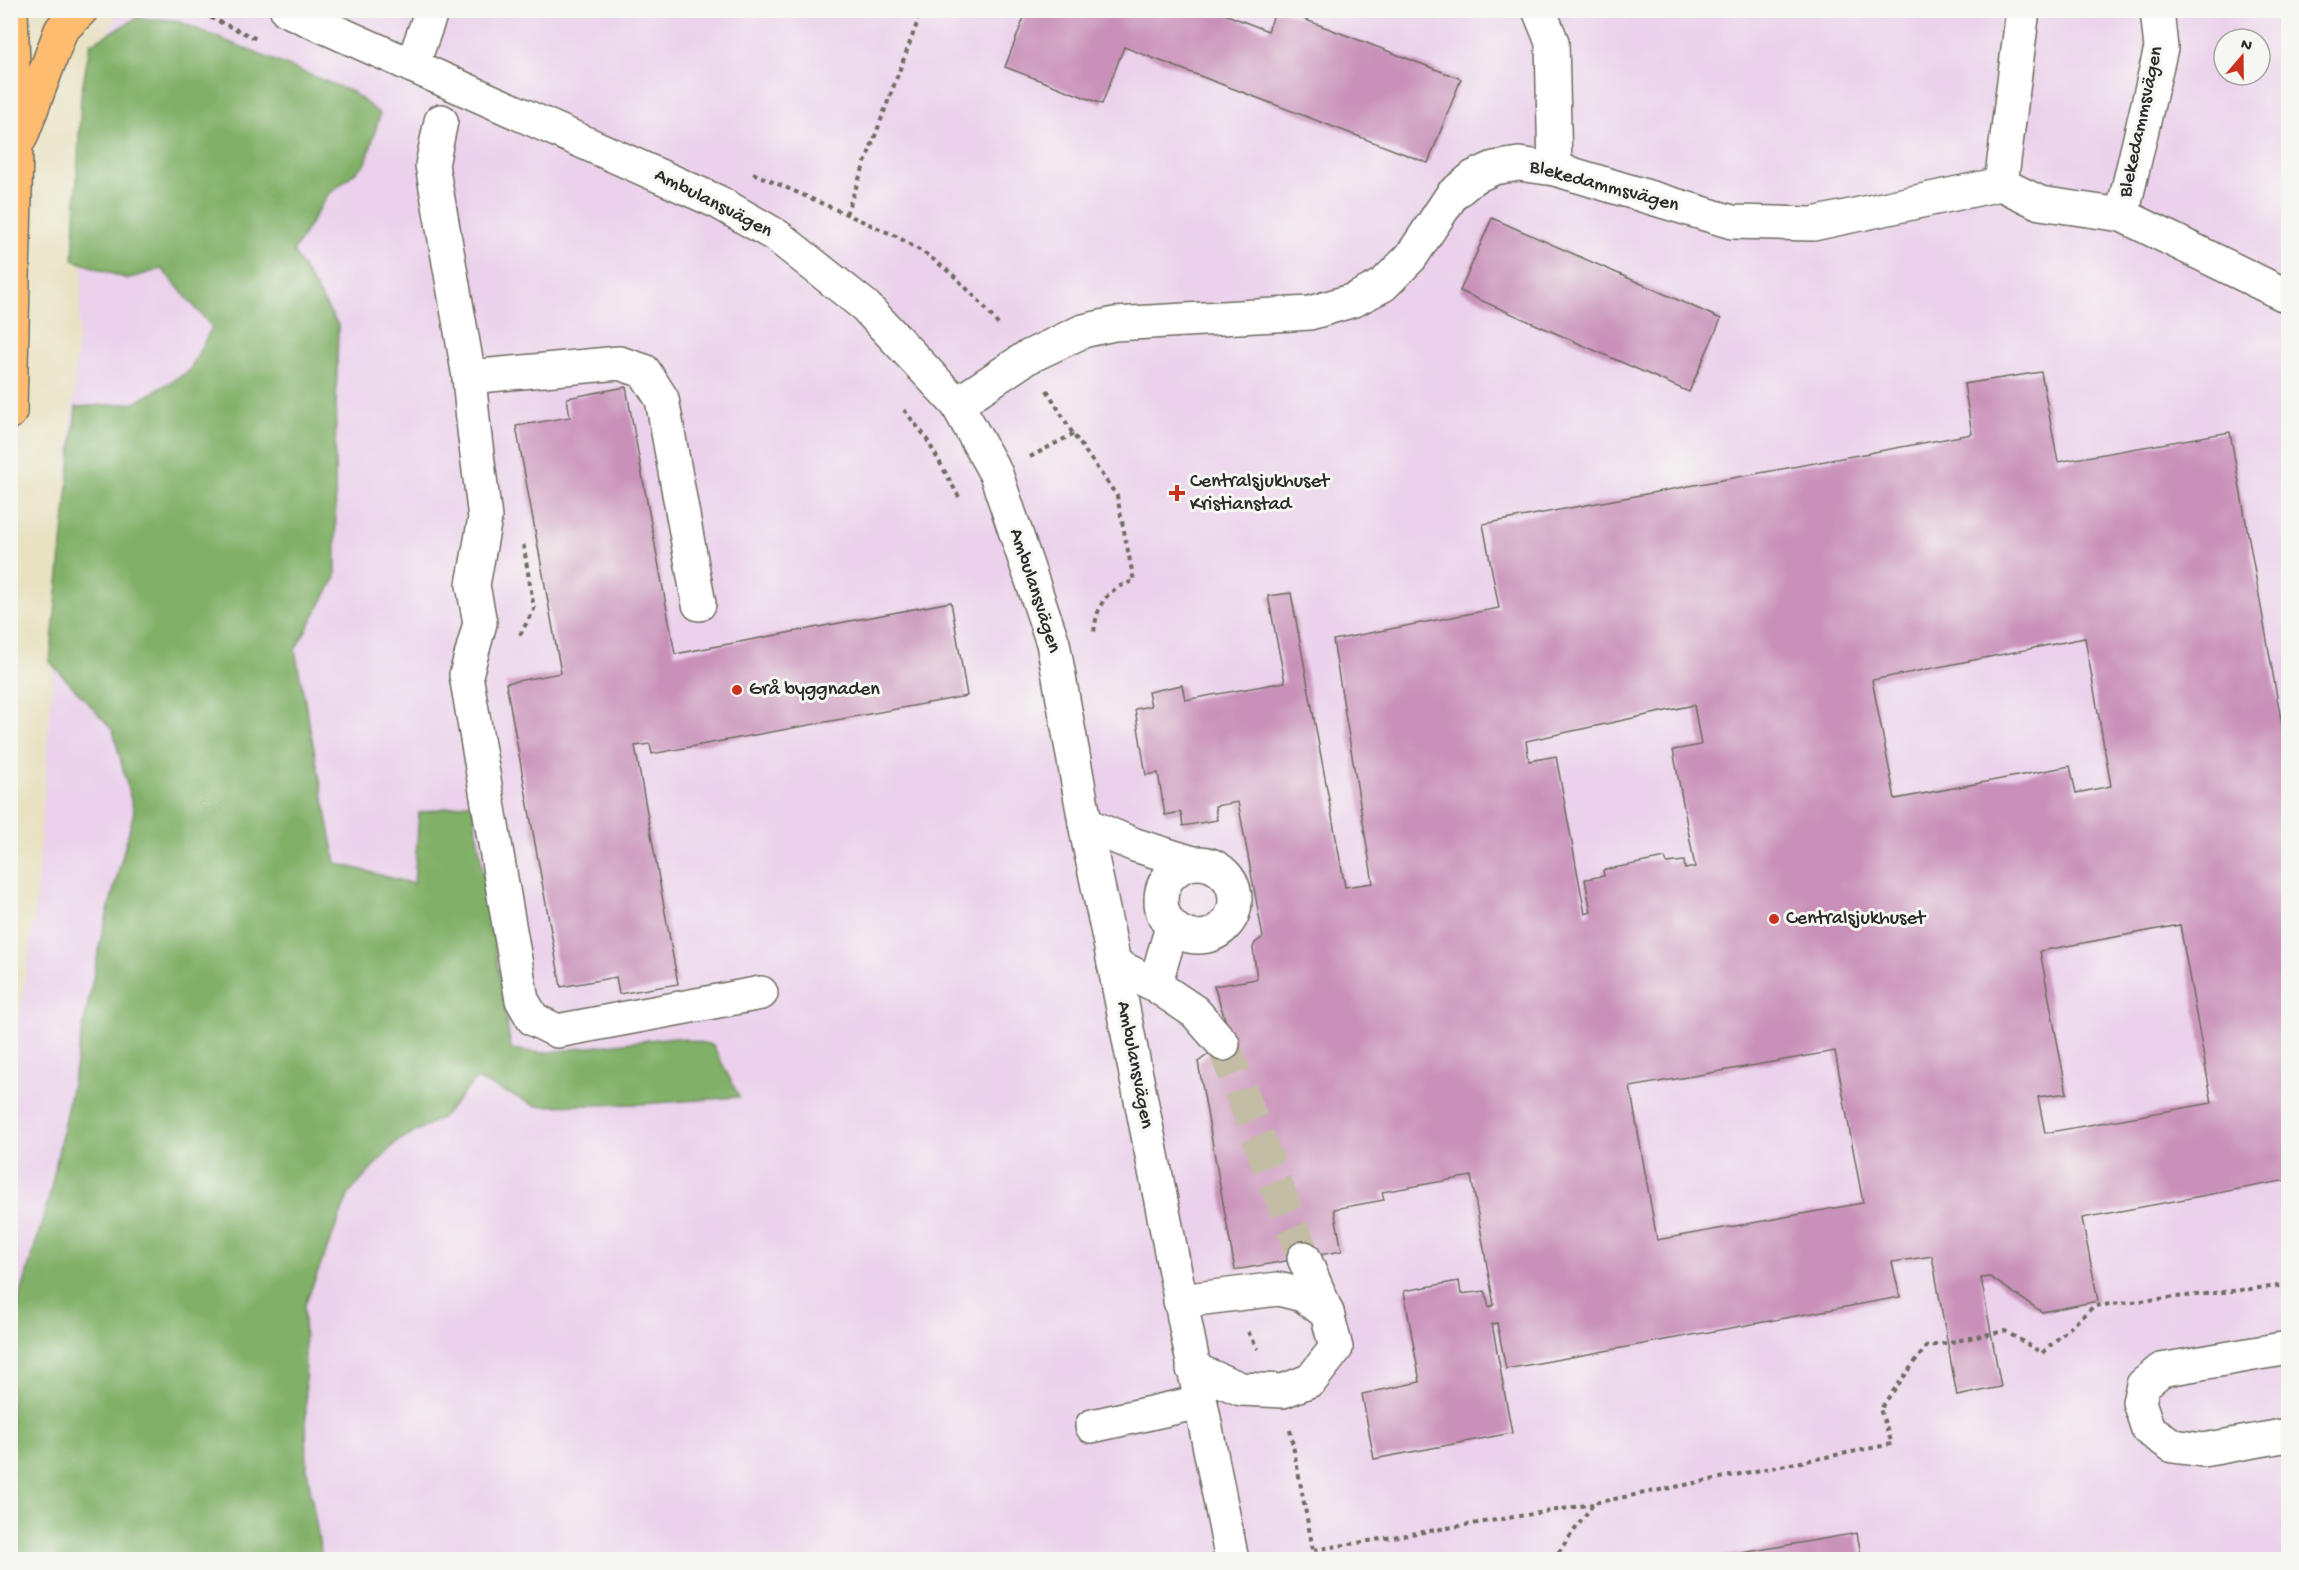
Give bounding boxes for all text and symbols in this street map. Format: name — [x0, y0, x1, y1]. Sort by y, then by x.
north arrow — [2212, 27, 2272, 87]
text: N — [2238, 35, 2255, 57]
street label: Blekedammsvägen — [2115, 44, 2169, 201]
street label: Blekedammsvägen — [1526, 156, 1682, 218]
street label: Ambulansvägen — [650, 164, 776, 244]
place label: Centralsjukhuset Kristianstad — [1190, 471, 1331, 517]
marker: Centralsjukhuset Kristianstad — [1168, 484, 1186, 502]
street label: Ambulansvägen — [1003, 526, 1065, 657]
place label: Grå byggnaden — [749, 678, 880, 702]
marker: Grå byggnaden — [730, 683, 744, 697]
place label: Centralsjukhuset — [1786, 908, 1927, 931]
marker: Centralsjukhuset — [1767, 912, 1781, 926]
street label: Ambulansvägen — [1110, 999, 1158, 1131]

